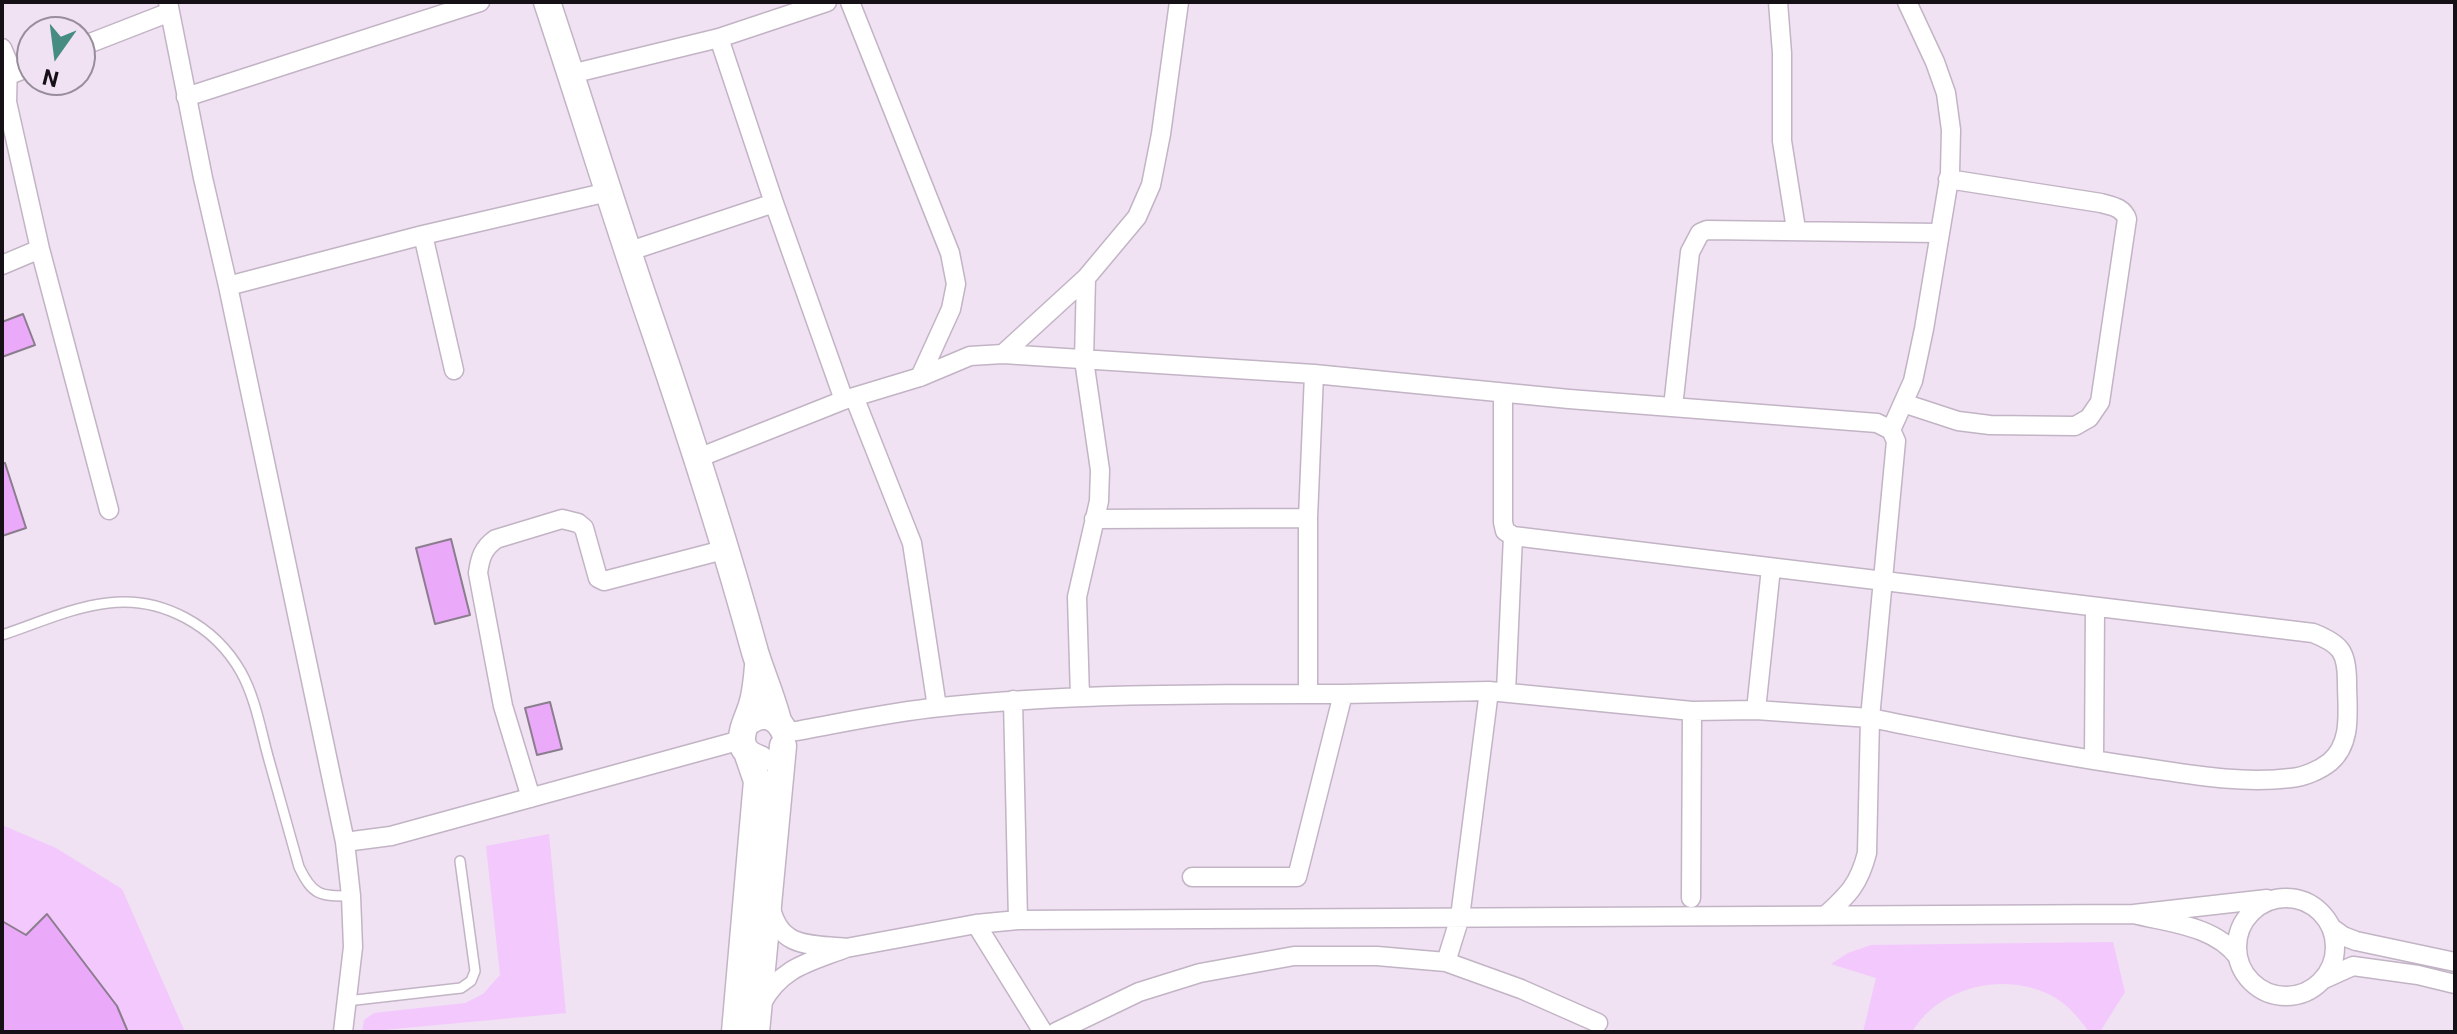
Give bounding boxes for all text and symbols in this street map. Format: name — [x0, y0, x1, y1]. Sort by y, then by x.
north arrow — [16, 16, 96, 96]
text: N — [40, 64, 61, 92]

